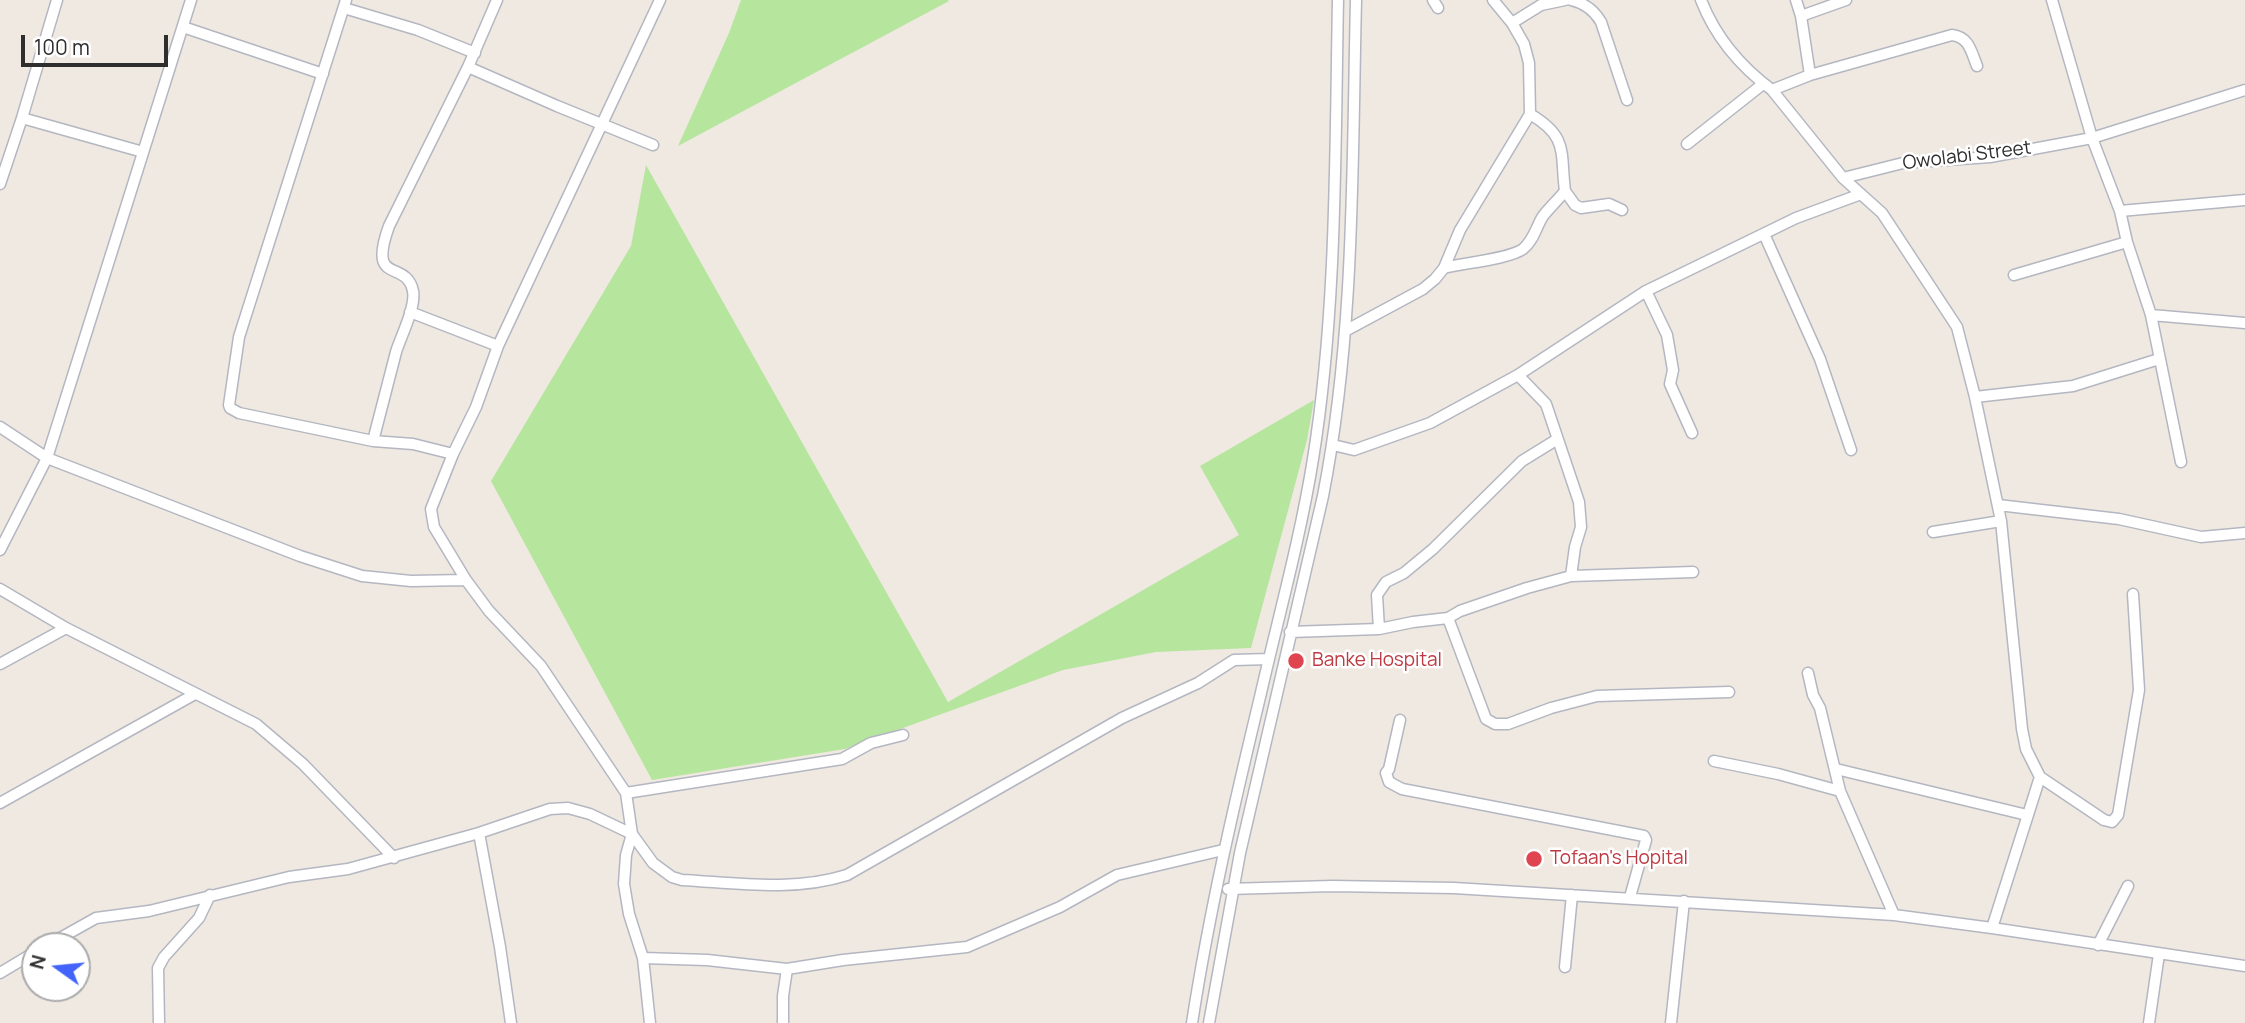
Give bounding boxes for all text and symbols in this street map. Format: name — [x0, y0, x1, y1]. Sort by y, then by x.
scale bar — [24, 21, 172, 65]
text: 100 m — [34, 33, 90, 61]
street label: Owolabi Street — [1901, 137, 2033, 175]
place label: Banke Hospital — [1312, 650, 1442, 672]
marker: Banke Hospital — [1286, 651, 1306, 671]
place label: Tofaan's Hopital — [1550, 848, 1688, 870]
marker: Tofaan's Hopital — [1524, 849, 1544, 869]
north arrow — [21, 932, 91, 1002]
text: N — [23, 952, 52, 972]

